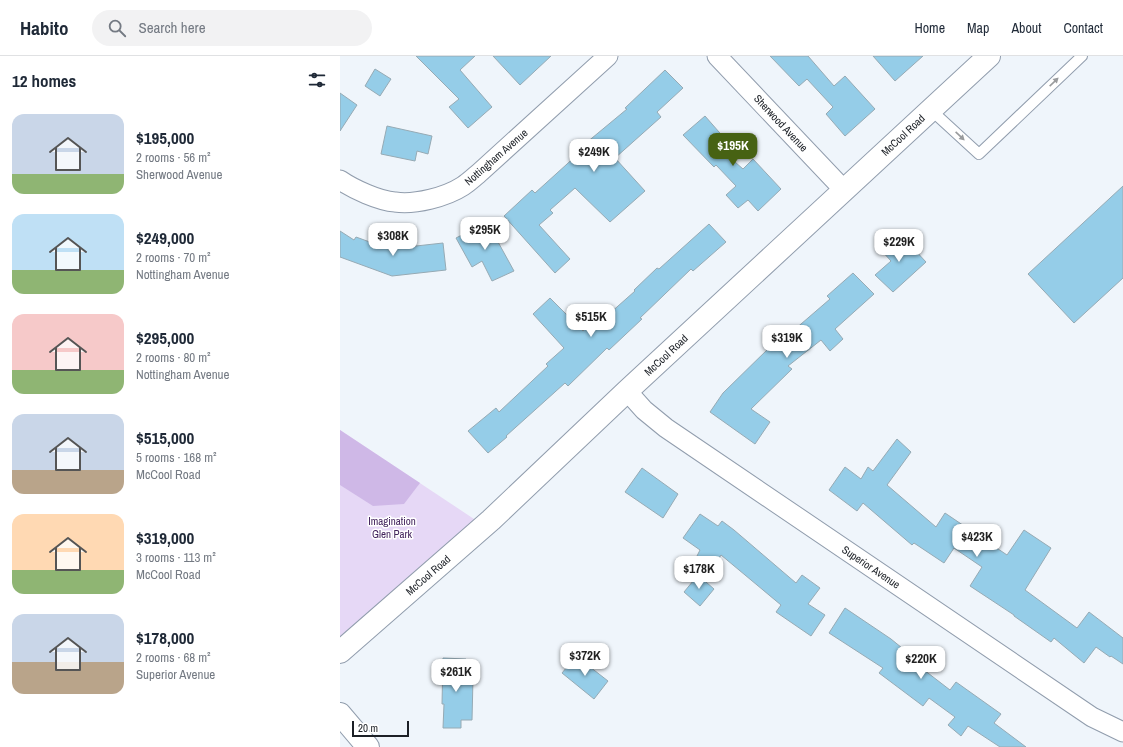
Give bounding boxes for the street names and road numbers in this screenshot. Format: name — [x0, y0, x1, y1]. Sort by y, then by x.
street label: Sherwood Avenue — [751, 92, 811, 154]
street label: McCool Road — [878, 111, 928, 159]
street label: Nottingham Avenue — [462, 126, 530, 188]
street label: McCool Road — [641, 331, 691, 379]
street label: Superior Avenue — [839, 542, 903, 592]
street label: McCool Road — [403, 552, 453, 598]

